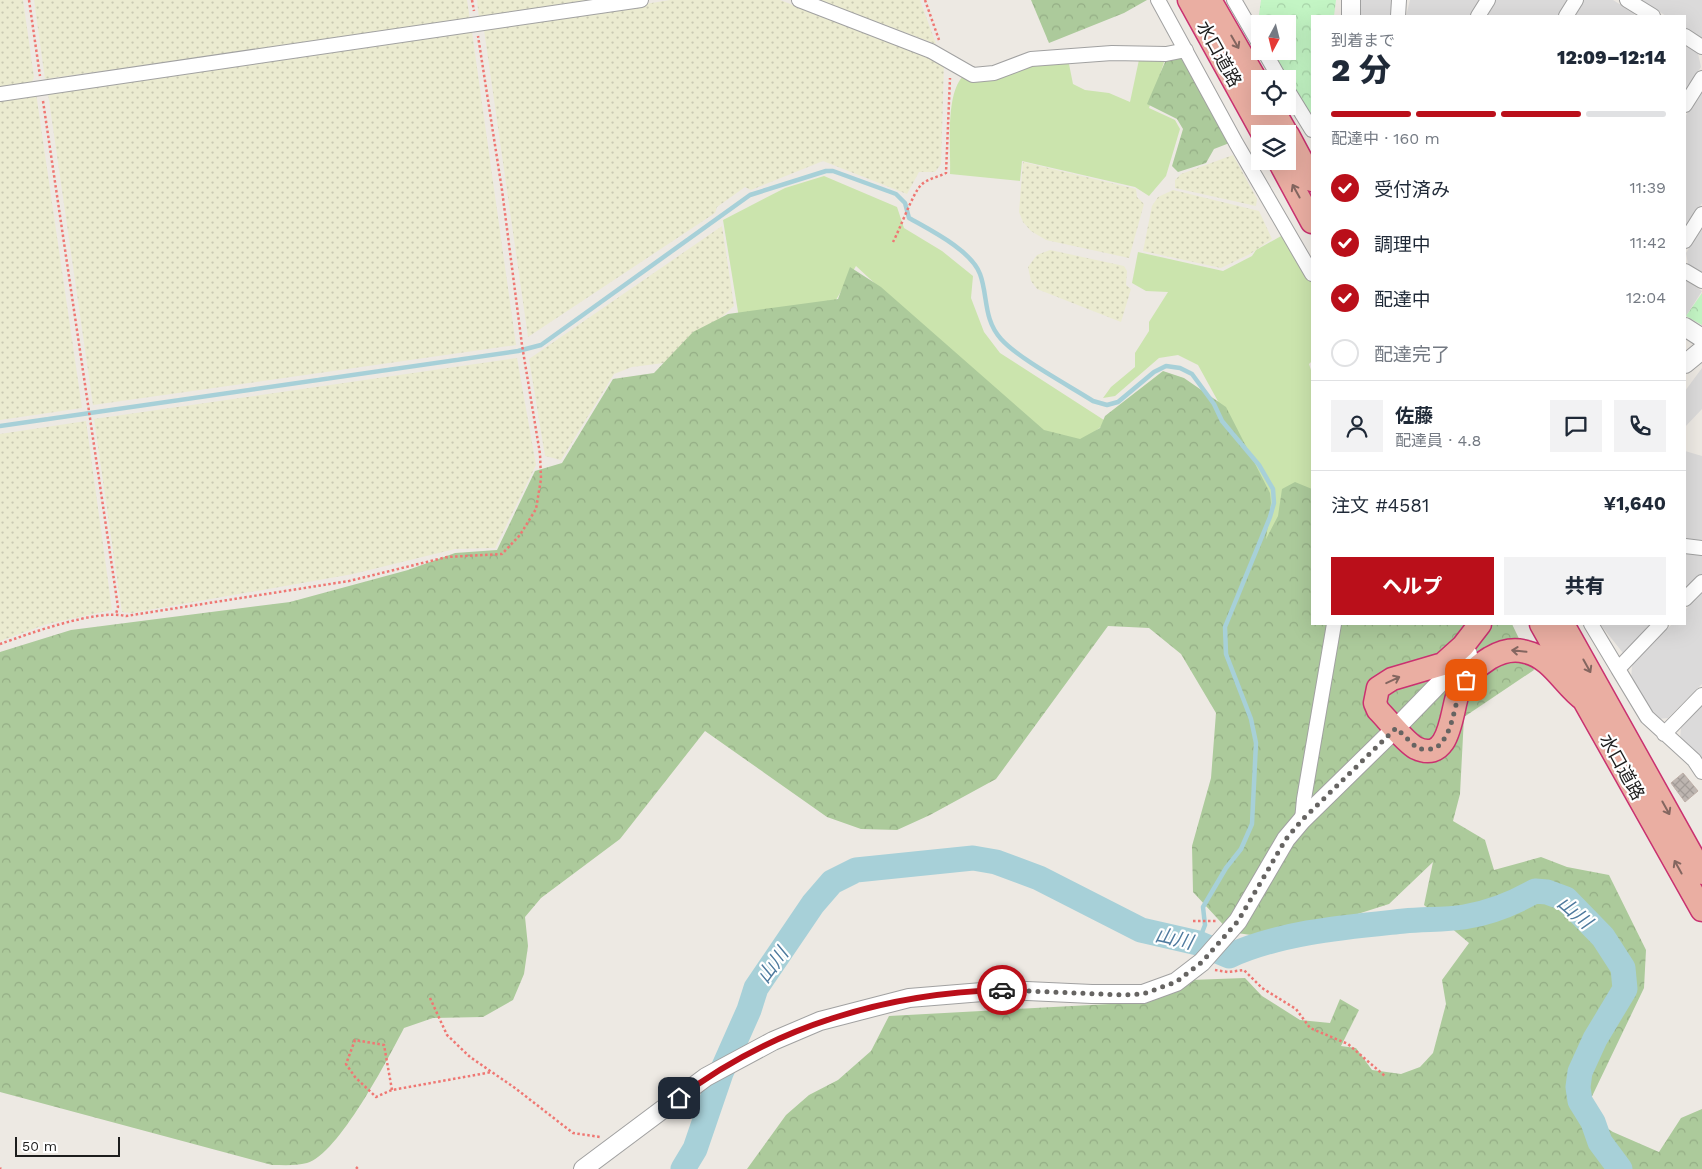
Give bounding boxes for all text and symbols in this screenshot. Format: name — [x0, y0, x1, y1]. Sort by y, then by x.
north arrow — [1251, 15, 1296, 60]
map controls — [1251, 15, 1296, 170]
street label: 水口道路 — [1193, 17, 1246, 90]
text: 到着まで — [1331, 31, 1395, 50]
one-way arrow — [1230, 35, 1240, 49]
text: 12:09–12:14 — [1557, 46, 1666, 69]
text: 2 分 — [1331, 51, 1391, 89]
button: locate — [1251, 70, 1296, 115]
button: layers — [1251, 125, 1296, 170]
text: 配達中 · 160 m — [1331, 129, 1440, 148]
icon: check — [1331, 174, 1359, 202]
text: 受付済み — [1374, 178, 1450, 201]
text: 11:39 — [1630, 178, 1666, 197]
one-way arrow — [1290, 185, 1300, 199]
icon: check — [1331, 229, 1359, 257]
text: 調理中 — [1374, 233, 1431, 256]
text: 11:42 — [1630, 233, 1666, 252]
icon: check — [1331, 284, 1359, 312]
text: 配達中 — [1374, 288, 1431, 311]
text: 12:04 — [1626, 288, 1666, 307]
text: 配達完了 — [1374, 343, 1450, 366]
button: person — [1331, 400, 1383, 452]
button: chat — [1550, 400, 1602, 452]
button: phone — [1614, 400, 1666, 452]
text: 佐藤 — [1395, 404, 1433, 427]
text: 配達員 · 4.8 — [1395, 431, 1481, 450]
text: ¥1,640 — [1604, 492, 1666, 515]
text: 注文 #4581 — [1331, 494, 1429, 517]
button: ヘルプ — [1331, 557, 1494, 615]
button: 共有 — [1504, 557, 1666, 615]
one-way arrow — [1511, 646, 1527, 656]
pin — [1445, 659, 1487, 701]
one-way arrow — [1582, 659, 1592, 674]
icon: bag — [1452, 666, 1480, 694]
one-way arrow — [1385, 674, 1400, 684]
street label: 水口道路 — [1596, 730, 1649, 803]
one-way arrow — [1661, 801, 1671, 816]
one-way arrow — [1673, 860, 1683, 875]
water label: 山川 — [1553, 891, 1598, 935]
water label: 山川 — [1153, 923, 1197, 954]
water label: 山川 — [752, 942, 794, 987]
courier — [977, 965, 1027, 1015]
icon: car — [988, 976, 1016, 1004]
pin — [658, 1077, 700, 1119]
icon: home — [665, 1084, 693, 1112]
scale bar — [15, 1134, 120, 1157]
text: 50 m — [22, 1138, 57, 1154]

